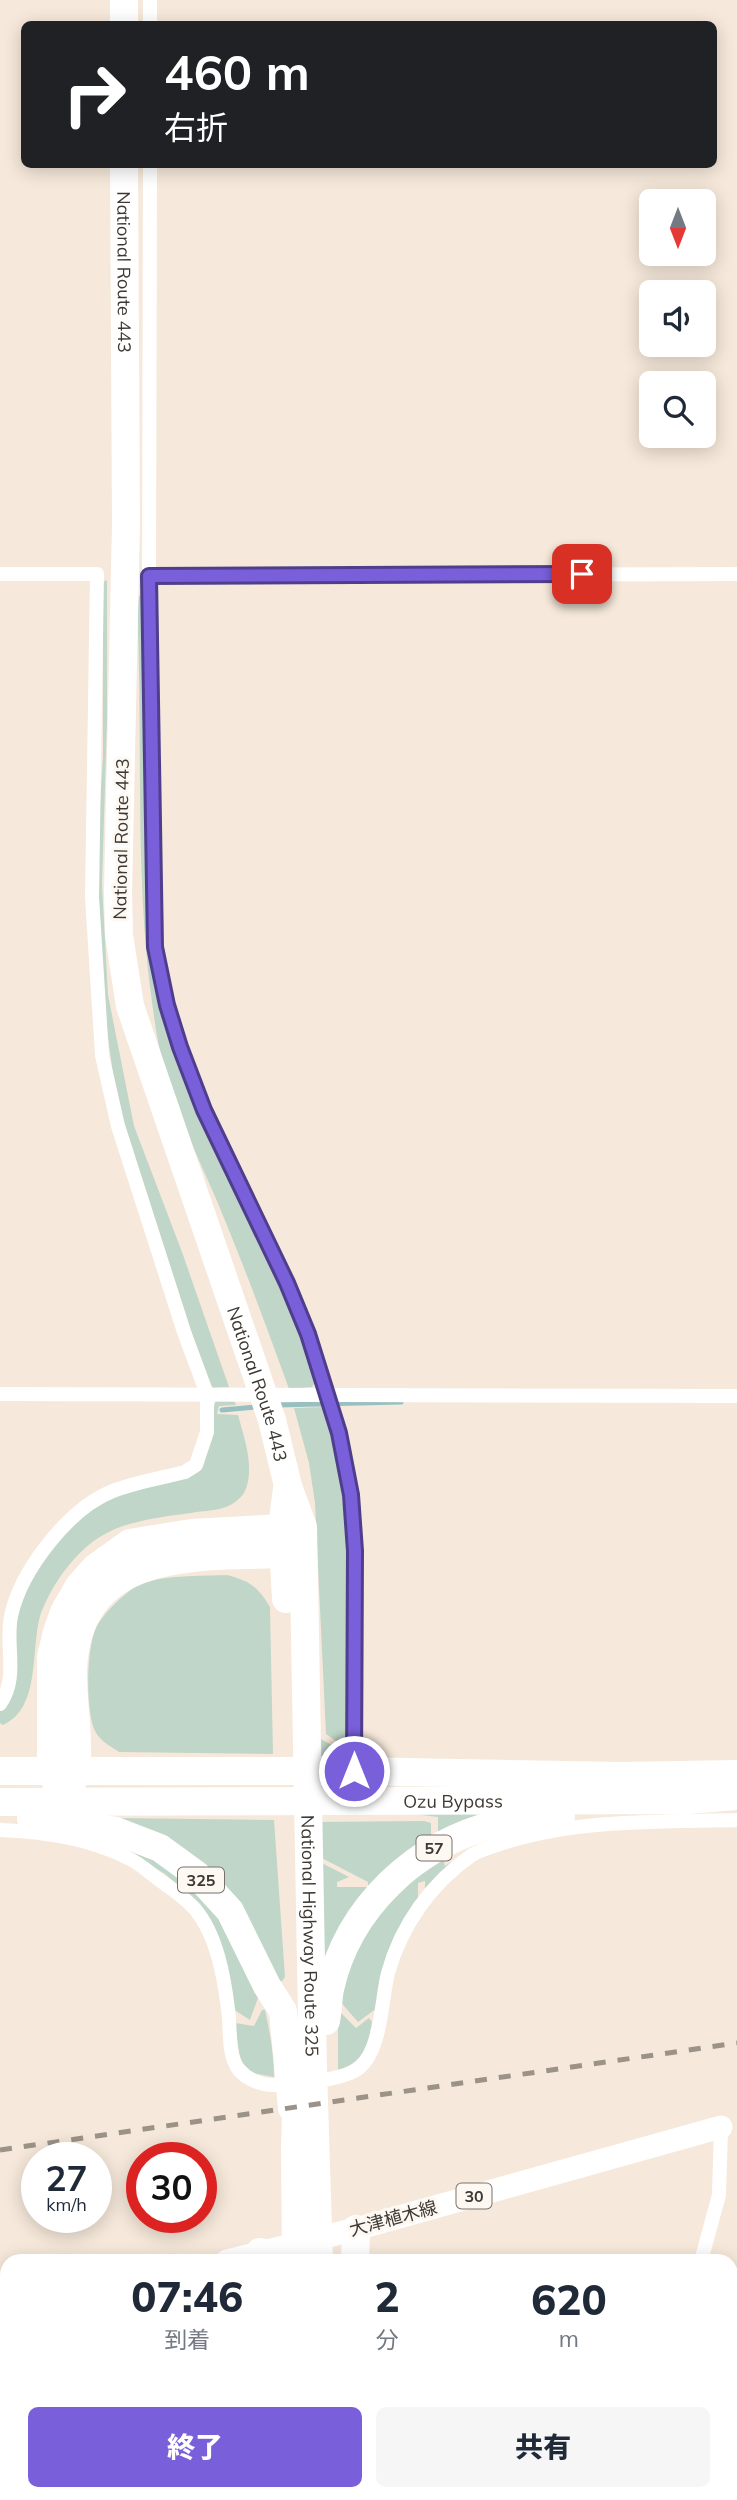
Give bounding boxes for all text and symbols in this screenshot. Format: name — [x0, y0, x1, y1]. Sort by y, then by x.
text: 460 m — [164, 41, 310, 102]
icon: right — [49, 49, 140, 140]
text: 右折 — [164, 107, 228, 147]
north arrow — [639, 189, 716, 266]
map controls — [639, 189, 716, 448]
street label: National Route 443 — [113, 191, 137, 353]
button: sound — [639, 280, 716, 357]
button: search — [639, 371, 716, 448]
pin — [552, 544, 612, 604]
icon: arrive — [563, 555, 601, 593]
street label: National Route 443 — [108, 758, 134, 920]
street label: National Route 443 — [222, 1303, 293, 1464]
position arrow — [317, 1734, 391, 1808]
street label: Ozu Bypass — [403, 1789, 503, 1812]
street label: National Highway Route 325 — [297, 1815, 324, 2057]
road number: 57 — [416, 1836, 452, 1860]
road number: 325 — [178, 1868, 224, 1892]
speed limit sign: 30 — [126, 2142, 217, 2233]
text: 27 — [45, 2156, 88, 2200]
road number: 30 — [456, 2184, 491, 2208]
text: km/h — [46, 2193, 87, 2216]
street label: 大津植木線 — [347, 2195, 439, 2241]
text: 07:46 — [131, 2270, 243, 2323]
text: 2 — [374, 2270, 400, 2323]
text: 620 — [531, 2273, 607, 2326]
text: m — [559, 2324, 579, 2353]
text: 到着 — [164, 2325, 210, 2354]
text: 分 — [376, 2325, 399, 2354]
button: 終了 — [28, 2407, 362, 2487]
button: 共有 — [376, 2407, 710, 2487]

